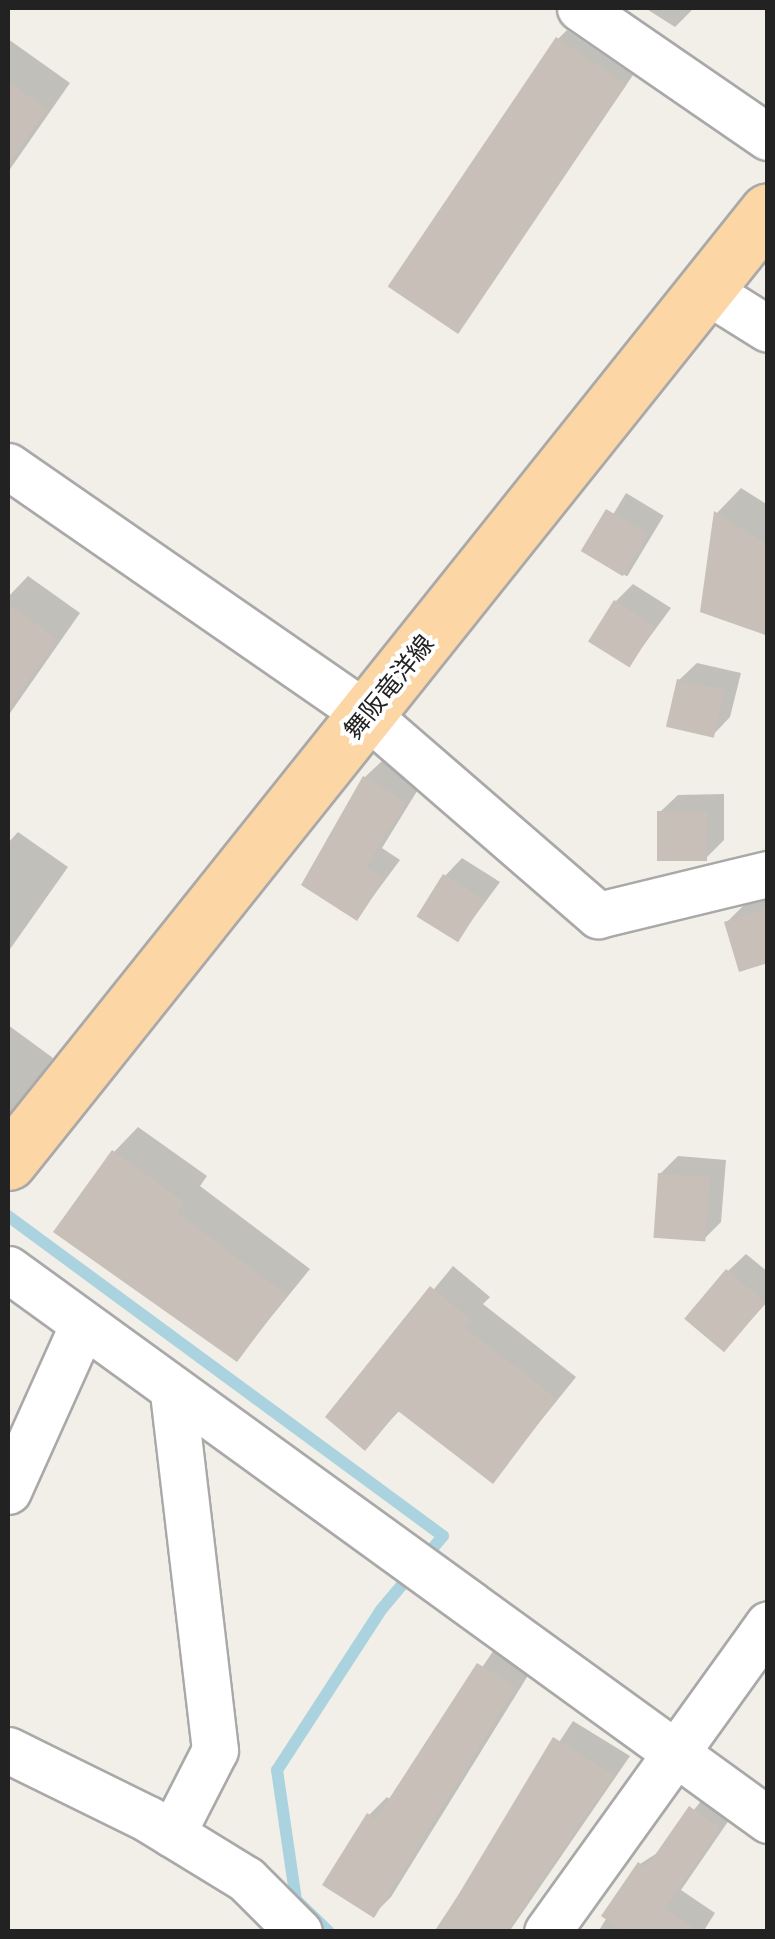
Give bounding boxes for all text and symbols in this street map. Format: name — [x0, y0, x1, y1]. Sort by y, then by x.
street label: 舞阪竜洋線 — [338, 629, 440, 745]

